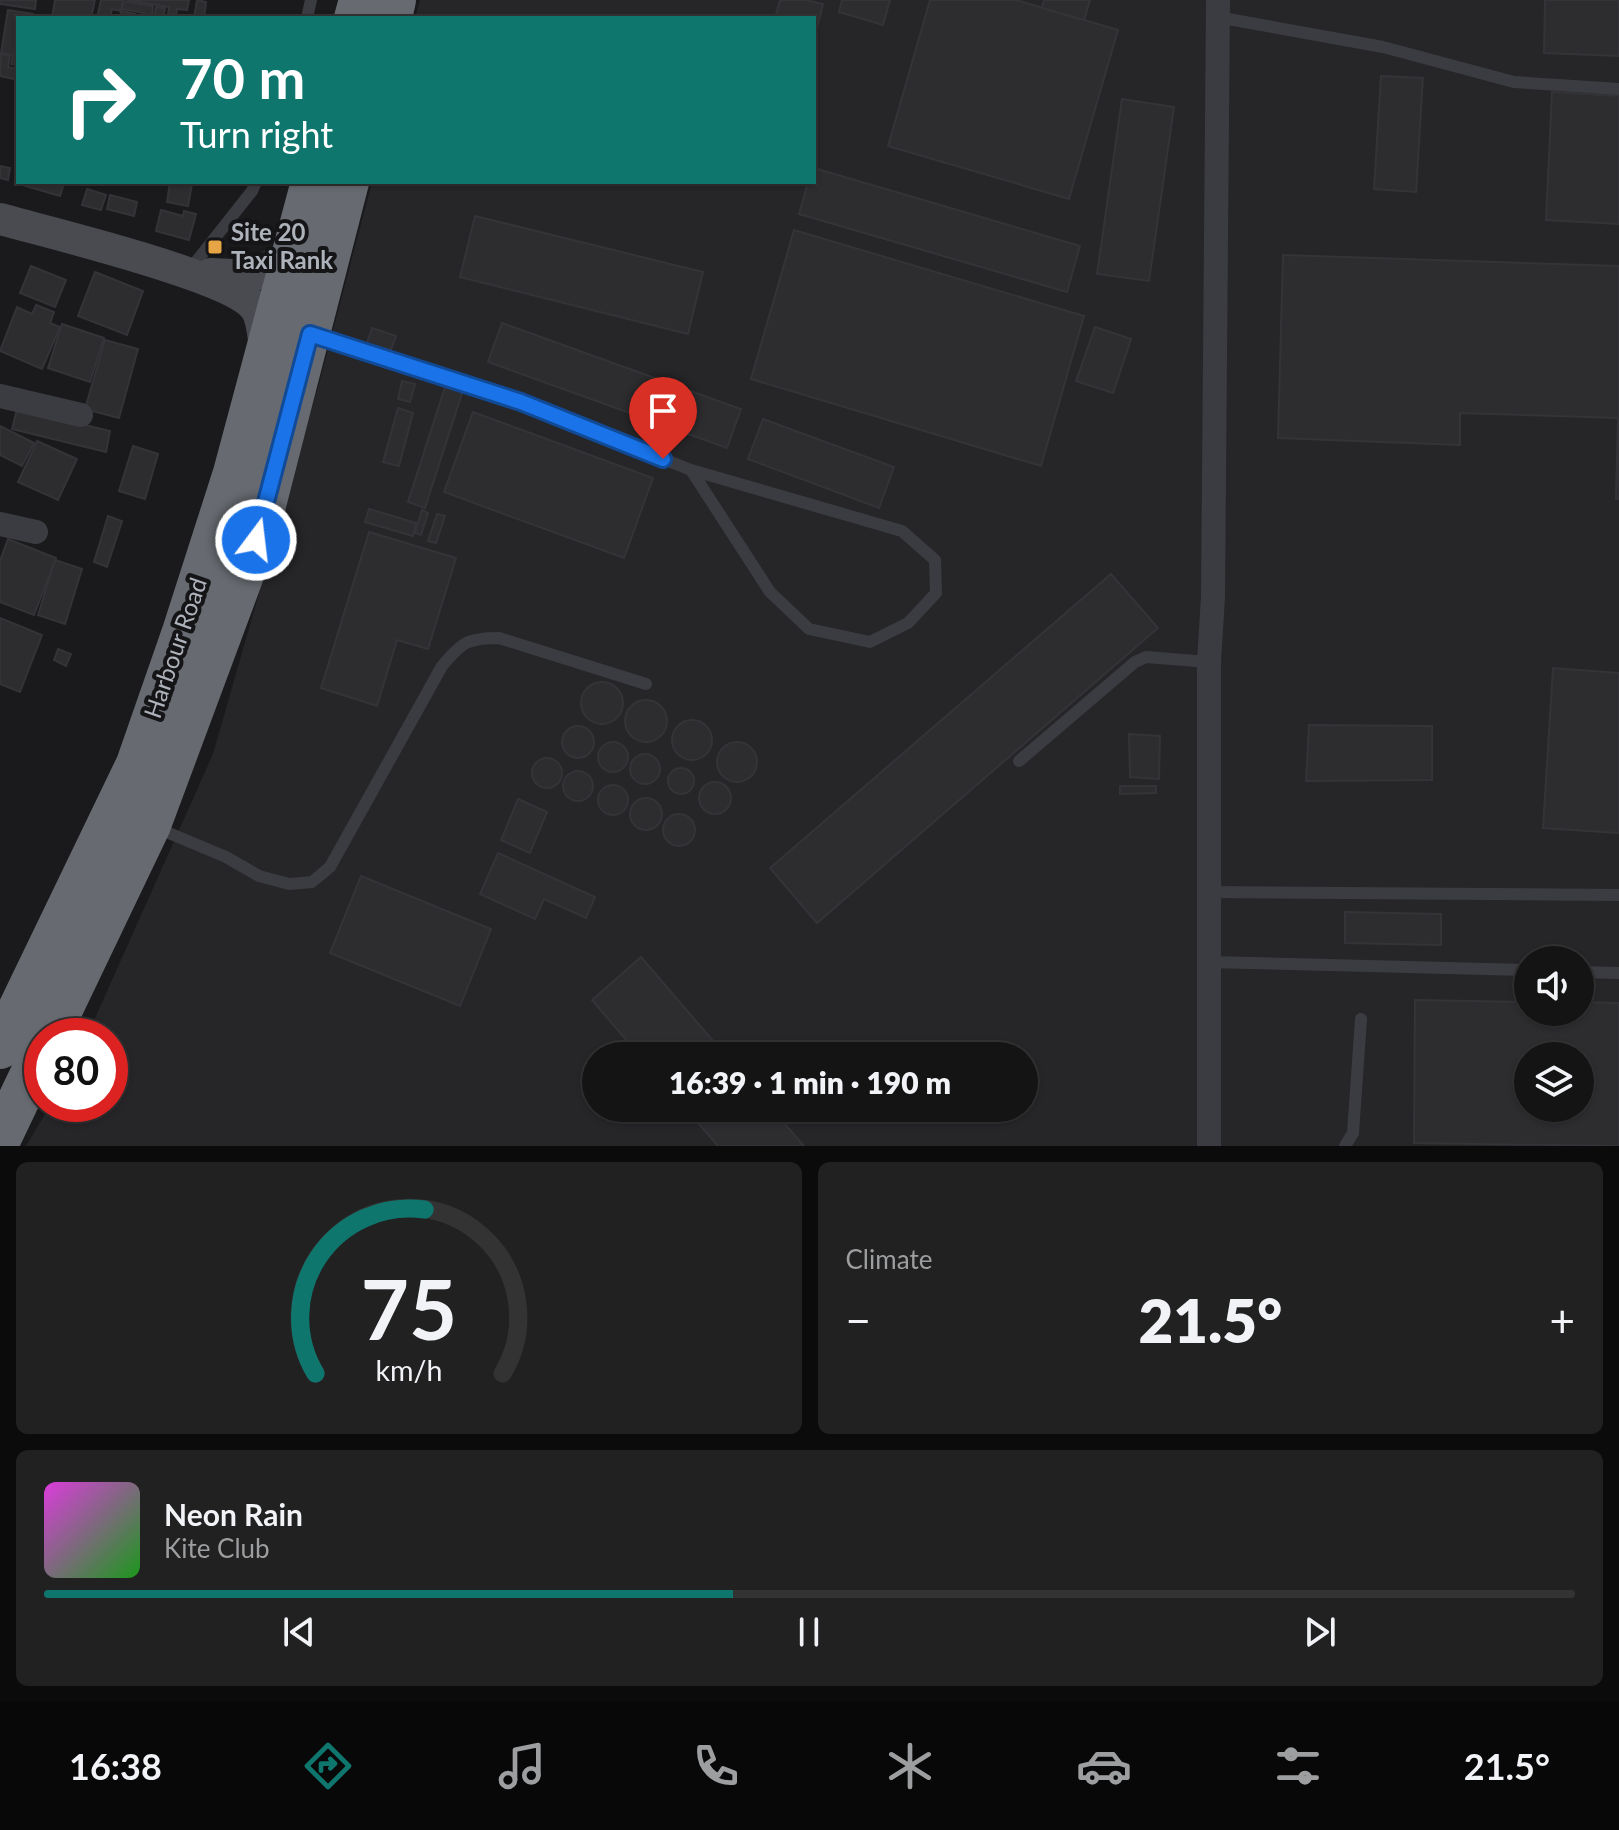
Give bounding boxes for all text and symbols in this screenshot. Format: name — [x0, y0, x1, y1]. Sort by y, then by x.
text: 70 m — [180, 44, 305, 111]
icon: right — [48, 48, 152, 152]
text: Turn right — [180, 112, 333, 156]
place label: Site 20 Taxi Rank — [231, 217, 333, 274]
marker: Site 20 Taxi Rank — [206, 238, 224, 256]
pin — [629, 377, 697, 459]
icon: arrive — [641, 389, 685, 433]
position arrow — [214, 498, 298, 582]
street label: Harbour Road — [137, 573, 212, 722]
map controls — [1514, 946, 1594, 1122]
button: sound — [1514, 946, 1594, 1026]
speed limit sign: 80 — [24, 1018, 128, 1122]
button: layers — [1514, 1042, 1594, 1122]
text: 16:39 · 1 min · 190 m — [669, 1064, 951, 1100]
text: Climate — [846, 1243, 932, 1275]
text: 75 — [361, 1258, 457, 1358]
text: 21.5° — [1138, 1284, 1282, 1356]
text: − — [846, 1294, 871, 1346]
text: + — [1549, 1294, 1575, 1346]
text: km/h — [375, 1353, 442, 1387]
text: Neon Rain — [164, 1496, 303, 1532]
text: Kite Club — [164, 1532, 270, 1564]
icon: previous — [277, 1610, 321, 1654]
icon: pause — [787, 1610, 831, 1654]
icon: next — [1298, 1610, 1342, 1654]
icon: directions — [300, 1738, 356, 1794]
icon: music — [494, 1738, 550, 1794]
icon: phone — [688, 1738, 744, 1794]
icon: climate — [882, 1738, 938, 1794]
icon: car — [1076, 1738, 1132, 1794]
icon: filters — [1270, 1738, 1326, 1794]
text: 16:38 — [69, 1744, 162, 1788]
text: 21.5° — [1464, 1744, 1550, 1788]

